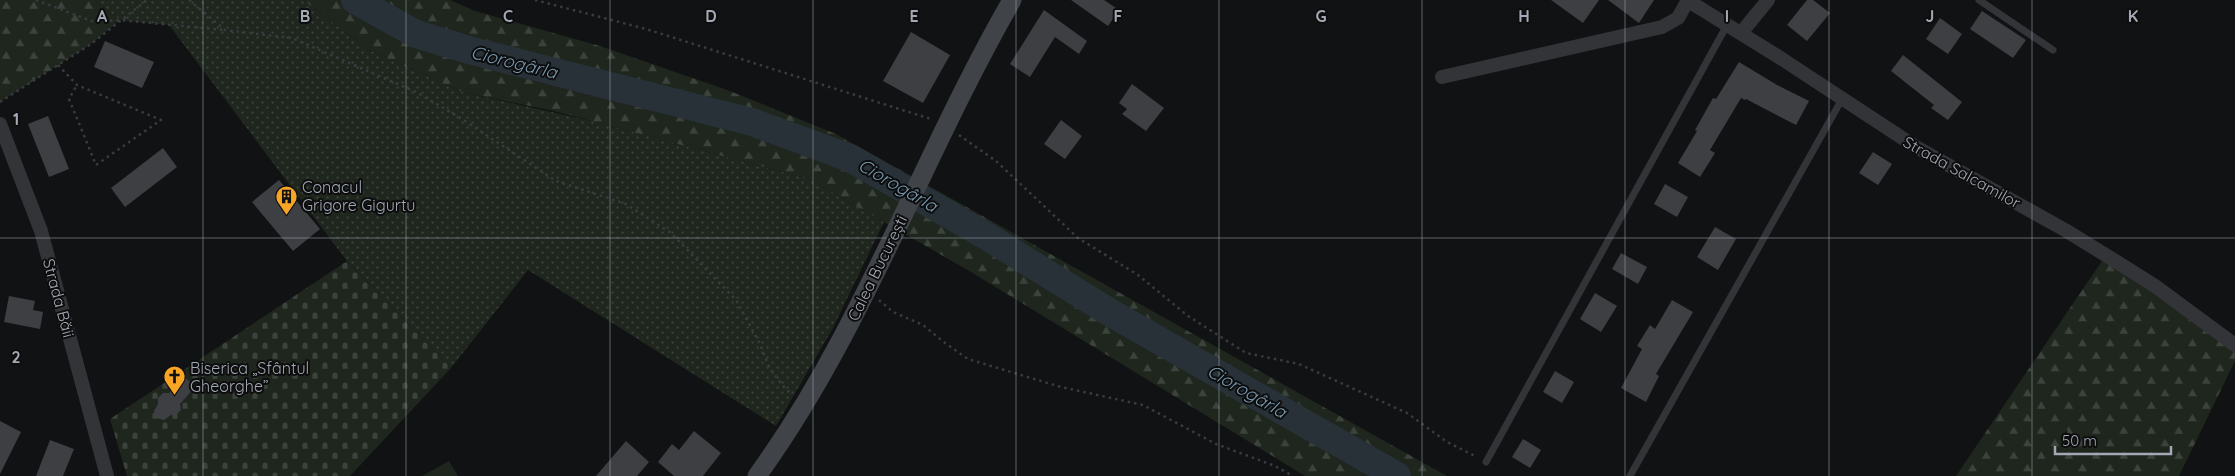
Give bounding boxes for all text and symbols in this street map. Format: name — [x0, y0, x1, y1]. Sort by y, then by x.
text: A — [97, 6, 108, 26]
text: B — [300, 6, 310, 26]
text: C — [503, 6, 513, 26]
text: D — [705, 6, 717, 26]
text: E — [909, 6, 919, 26]
text: F — [1114, 6, 1123, 26]
text: G — [1315, 6, 1327, 26]
text: H — [1518, 6, 1530, 26]
text: I — [1725, 6, 1729, 26]
text: J — [1926, 6, 1934, 26]
text: K — [2128, 6, 2138, 26]
water label: Ciorogârla — [469, 40, 560, 84]
text: 1 — [13, 109, 19, 129]
street label: Strada Salcamilor — [1900, 131, 2024, 213]
water label: Ciorogârla — [854, 153, 943, 217]
place label: Conacul Grigore Gigurtu — [302, 177, 415, 215]
building icon: Conacul Grigore Gigurtu — [274, 184, 298, 215]
street label: Calea București — [843, 212, 911, 324]
street label: Strada Băii — [39, 256, 79, 340]
text: 2 — [11, 347, 21, 367]
place label: Biserica „Sfântul Gheorghe” — [190, 358, 309, 396]
water label: Ciorogârla — [1203, 359, 1292, 423]
church icon: Biserica „Sfântul Gheorghe” — [162, 365, 186, 396]
scale bar — [2055, 424, 2171, 456]
text: 50 m — [2062, 431, 2097, 450]

